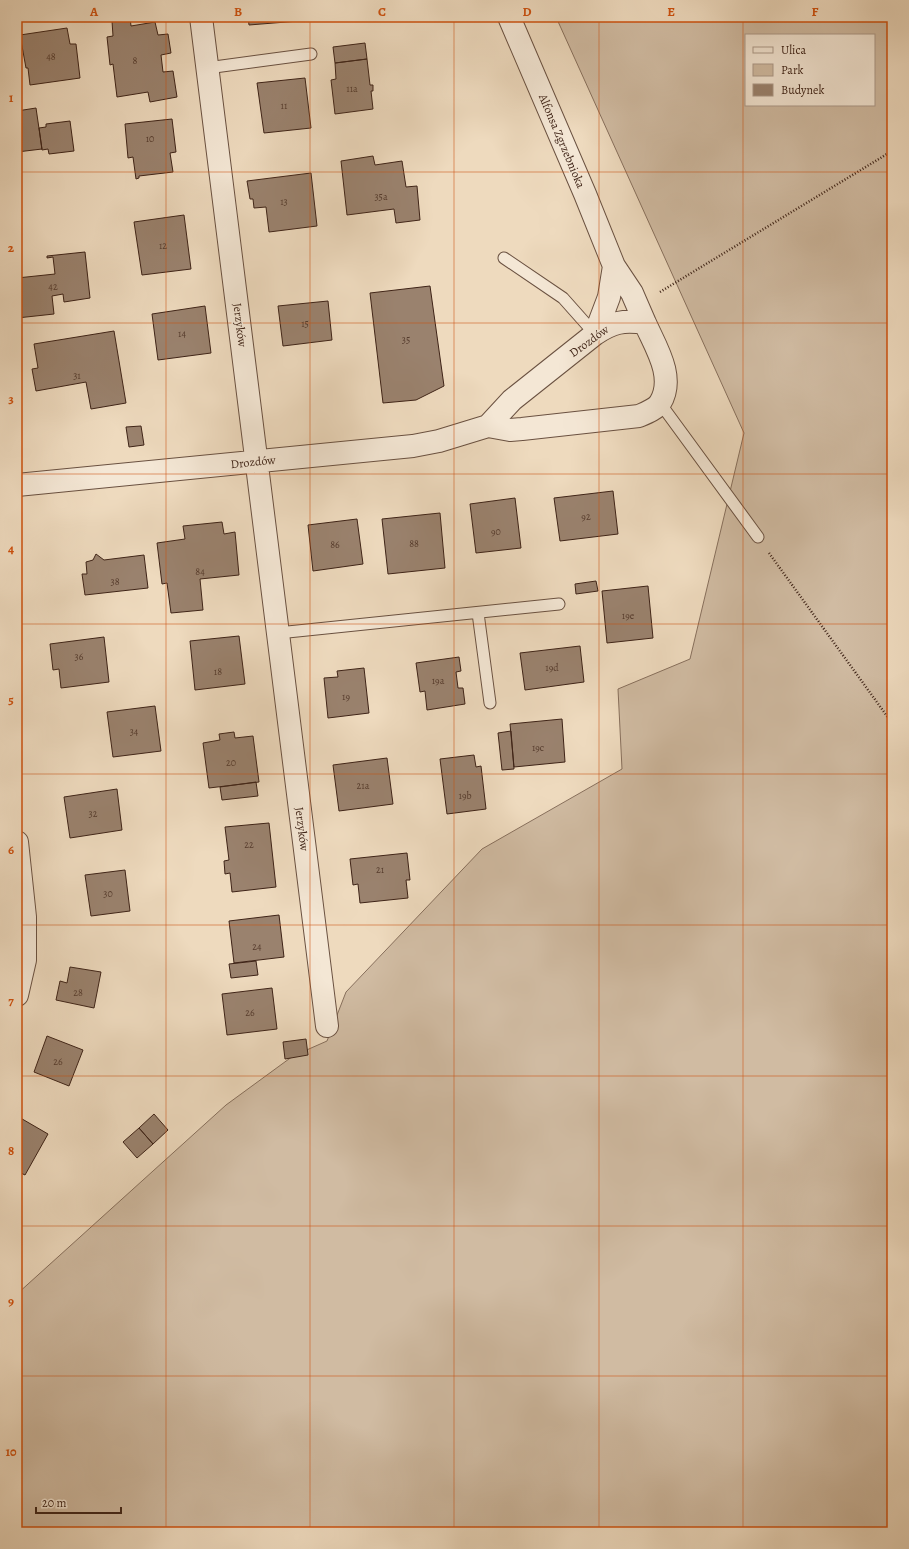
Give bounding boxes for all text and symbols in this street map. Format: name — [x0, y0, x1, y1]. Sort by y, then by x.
text: A — [89, 3, 99, 20]
text: B — [234, 3, 242, 20]
text: C — [378, 3, 386, 20]
text: D — [522, 3, 532, 20]
text: E — [667, 3, 675, 20]
text: F — [812, 3, 819, 20]
legend — [745, 34, 875, 106]
text: Ulica — [781, 42, 806, 58]
house number: 48 — [46, 50, 56, 63]
house number: 8 — [133, 54, 138, 67]
text: Park — [781, 62, 804, 78]
house number: 11a — [346, 82, 358, 95]
text: Budynek — [781, 82, 824, 98]
text: 1 — [9, 89, 14, 106]
street label: Alfonsa Zgrzebnioka — [535, 91, 589, 191]
house number: 11 — [281, 99, 288, 112]
house number: 10 — [146, 132, 154, 145]
house number: 35a — [374, 190, 388, 203]
house number: 13 — [280, 195, 288, 208]
text: 2 — [8, 239, 15, 256]
house number: 12 — [159, 239, 167, 252]
house number: 42 — [48, 280, 58, 293]
street label: Jerzyków — [229, 302, 251, 348]
house number: 15 — [301, 317, 309, 330]
street label: Drozdów — [566, 321, 612, 361]
house number: 14 — [178, 327, 186, 340]
house number: 35 — [402, 333, 410, 346]
house number: 31 — [73, 369, 81, 382]
text: 3 — [8, 390, 14, 407]
street label: Drozdów — [230, 452, 277, 472]
house number: 92 — [581, 510, 591, 523]
house number: 90 — [491, 525, 501, 538]
house number: 88 — [409, 537, 419, 550]
house number: 86 — [330, 538, 340, 551]
text: 4 — [8, 540, 14, 557]
house number: 84 — [195, 565, 205, 578]
house number: 38 — [110, 575, 120, 588]
house number: 19e — [622, 609, 635, 622]
house number: 36 — [75, 650, 84, 663]
house number: 19d — [545, 661, 559, 674]
house number: 18 — [214, 665, 222, 678]
house number: 19a — [432, 674, 445, 687]
house number: 19 — [342, 690, 350, 703]
text: 5 — [8, 691, 14, 708]
house number: 34 — [130, 725, 139, 738]
house number: 19c — [532, 741, 544, 754]
house number: 20 — [226, 756, 236, 769]
house number: 21a — [357, 779, 370, 792]
house number: 19b — [458, 789, 472, 802]
street label: Jerzyków — [291, 806, 313, 852]
house number: 32 — [89, 807, 98, 820]
house number: 22 — [244, 838, 254, 851]
text: 6 — [8, 841, 14, 858]
house number: 21 — [376, 863, 385, 876]
house number: 30 — [103, 887, 113, 900]
house number: 24 — [252, 940, 262, 953]
house number: 28 — [73, 986, 83, 999]
text: 7 — [8, 992, 14, 1009]
house number: 26 — [245, 1006, 255, 1019]
house number: 26 — [53, 1055, 63, 1068]
text: 8 — [8, 1142, 14, 1159]
text: 9 — [8, 1293, 14, 1310]
text: 10 — [5, 1443, 17, 1460]
scale bar — [36, 1489, 121, 1515]
text: 20 m — [42, 1495, 66, 1511]

